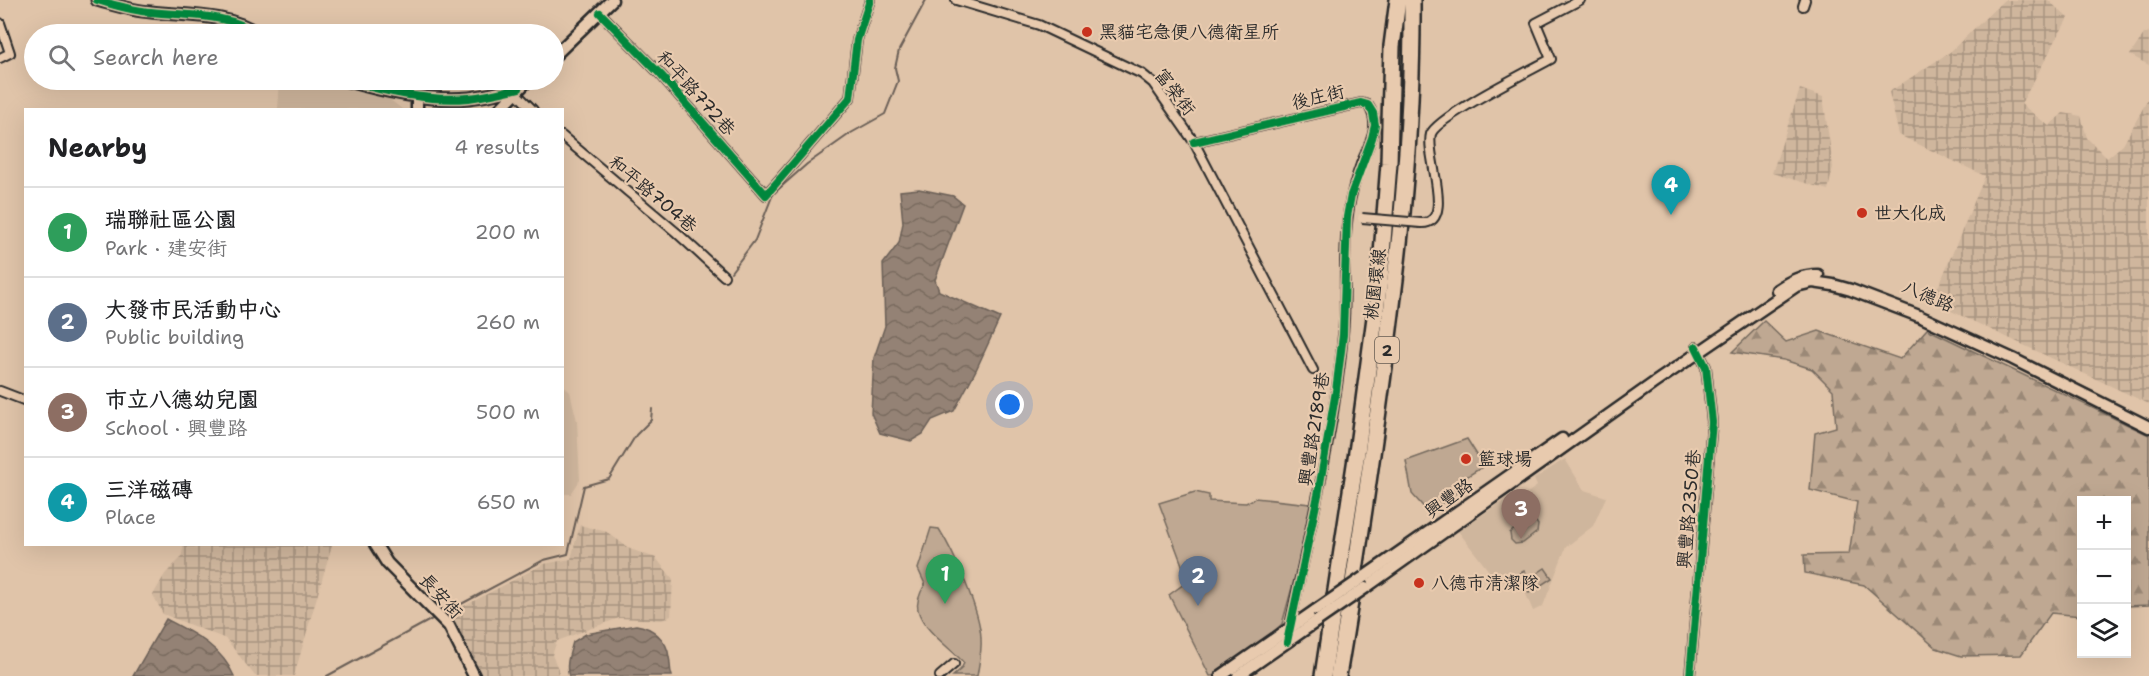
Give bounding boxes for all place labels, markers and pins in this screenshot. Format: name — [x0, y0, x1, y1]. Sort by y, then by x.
place label: 黑貓宅急便八德衛星所 — [1099, 20, 1279, 44]
marker: 黑貓宅急便八德衛星所 — [1080, 25, 1094, 39]
pin: 4 — [1652, 166, 1690, 215]
place label: 世大化成 — [1874, 201, 1946, 225]
marker: 世大化成 — [1855, 206, 1869, 220]
place label: 籃球場 — [1478, 447, 1532, 471]
marker: 籃球場 — [1459, 452, 1473, 466]
pin: 3 — [1502, 490, 1540, 539]
pin: 1 — [926, 554, 964, 604]
pin: 2 — [1178, 556, 1218, 606]
place label: 八德市清潔隊 — [1431, 571, 1539, 595]
marker: 八德市清潔隊 — [1412, 576, 1426, 590]

